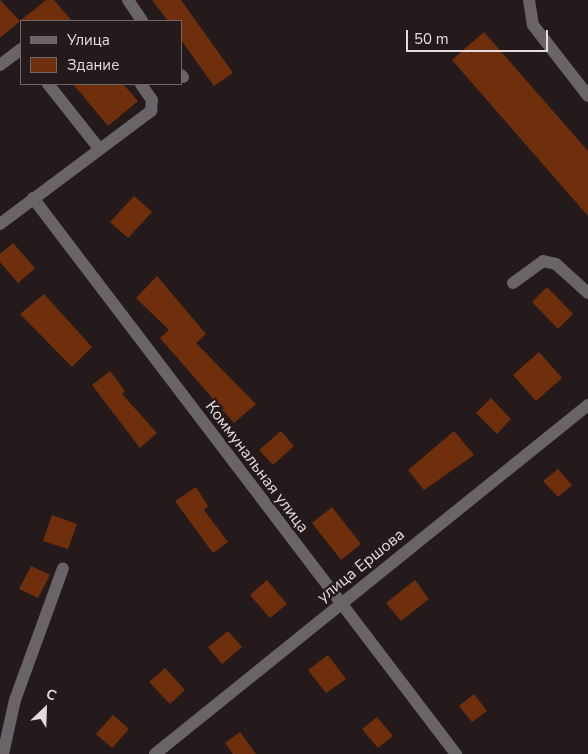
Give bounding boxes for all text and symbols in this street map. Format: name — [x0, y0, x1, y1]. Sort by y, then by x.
legend — [20, 20, 182, 85]
scale bar — [408, 20, 550, 52]
text: 50 m — [414, 29, 449, 49]
text: Улица — [67, 30, 110, 50]
text: Здание — [67, 55, 119, 75]
street label: Коммунальная улица — [201, 397, 313, 537]
street label: улица Ершова — [313, 525, 409, 607]
north arrow — [20, 684, 70, 734]
text: С — [43, 684, 60, 705]

